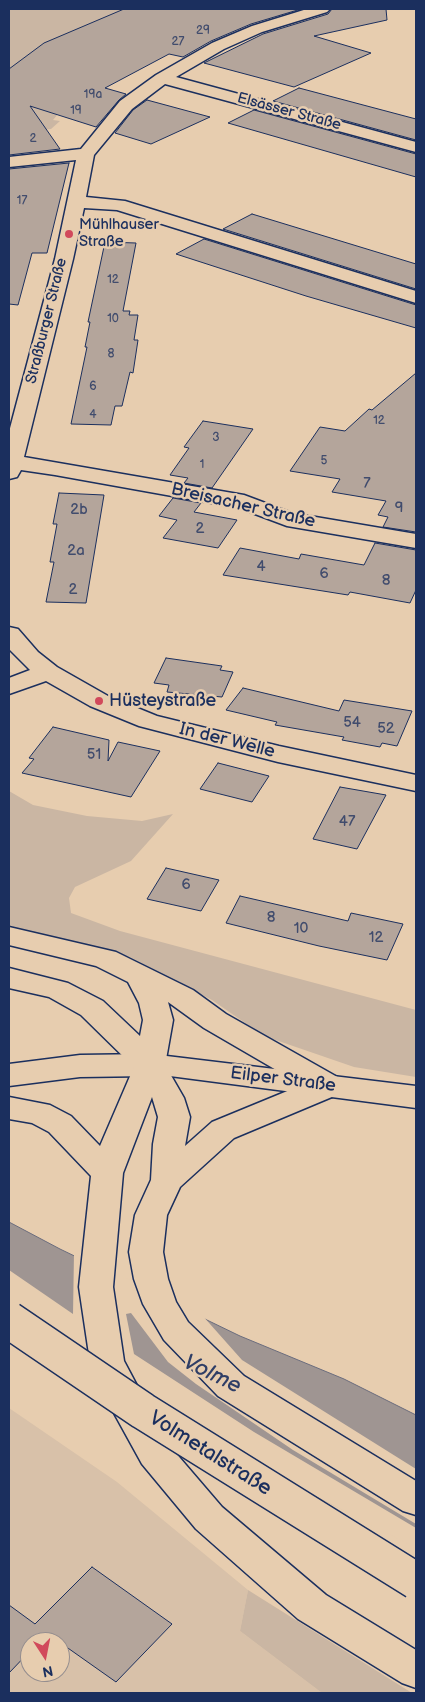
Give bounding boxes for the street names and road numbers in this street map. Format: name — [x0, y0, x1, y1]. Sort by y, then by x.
street label: Elsässer Straße — [235, 89, 343, 135]
street label: Straßburger Straße — [23, 256, 71, 386]
street label: Breisacher Straße — [169, 479, 317, 533]
street label: In der Welle — [177, 719, 277, 763]
street label: Eilper Straße — [229, 1063, 337, 1097]
street label: Volmetalstraße — [144, 1406, 276, 1502]

